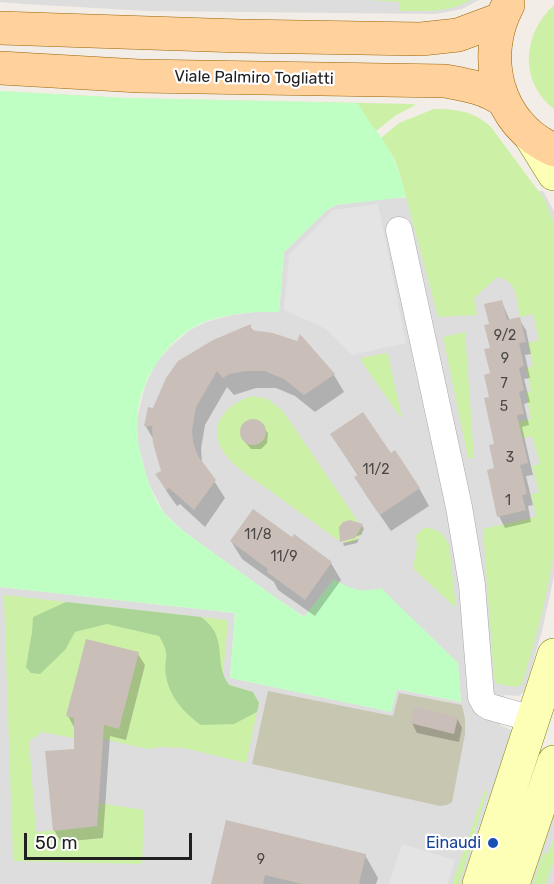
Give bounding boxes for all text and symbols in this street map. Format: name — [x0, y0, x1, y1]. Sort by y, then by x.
street label: Viale Palmiro Togliatti — [174, 67, 334, 89]
house number: 9/2 — [494, 328, 516, 344]
house number: 9 — [501, 351, 509, 367]
house number: 7 — [500, 376, 508, 392]
house number: 5 — [500, 399, 508, 415]
house number: 3 — [506, 450, 514, 466]
house number: 11/2 — [363, 462, 389, 478]
house number: 1 — [505, 493, 511, 509]
house number: 11/8 — [244, 527, 272, 543]
house number: 11/9 — [271, 549, 297, 565]
scale bar — [27, 821, 195, 859]
text: 50 m — [35, 832, 78, 854]
place label: Einaudi — [426, 833, 481, 853]
marker: Einaudi — [486, 836, 500, 850]
house number: 9 — [257, 852, 265, 868]

